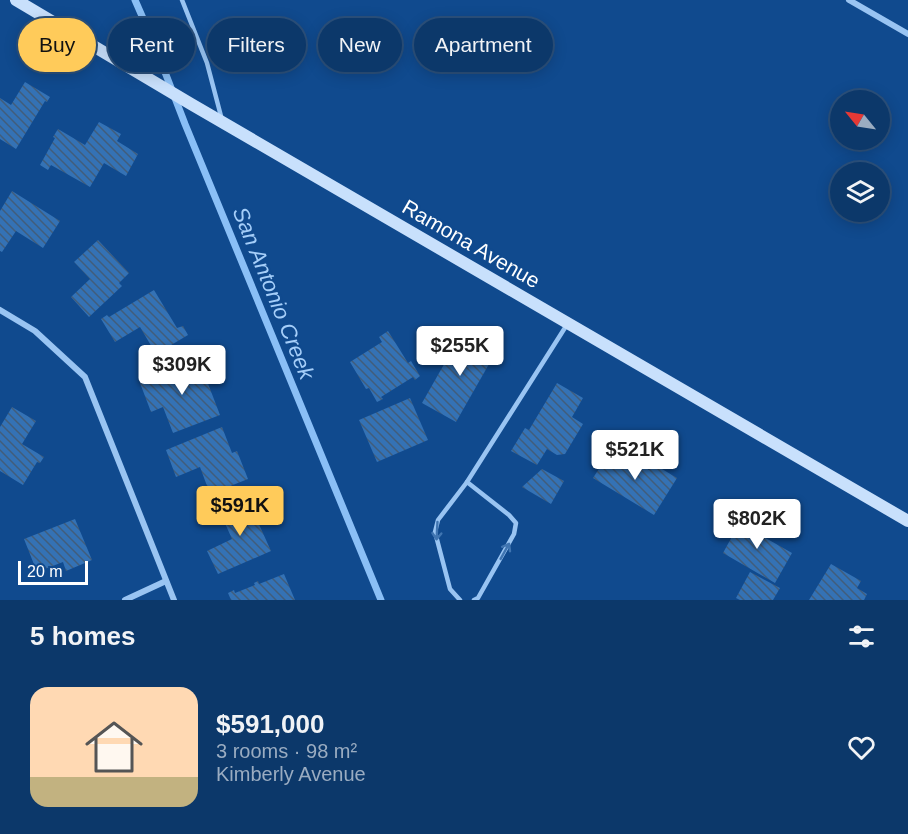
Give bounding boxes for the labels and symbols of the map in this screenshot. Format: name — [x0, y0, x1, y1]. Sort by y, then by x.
north arrow — [830, 90, 890, 150]
street label: Ramona Avenue — [398, 195, 544, 292]
water label: San Antonio Creek — [228, 203, 320, 384]
pin: $255K — [418, 326, 502, 377]
pin: $309K — [140, 345, 224, 396]
pin: $521K — [593, 430, 677, 481]
pin: $591K — [198, 486, 282, 537]
pin: $802K — [715, 499, 799, 550]
one-way arrow — [432, 521, 443, 540]
one-way arrow — [499, 543, 511, 560]
scale bar — [18, 558, 88, 586]

